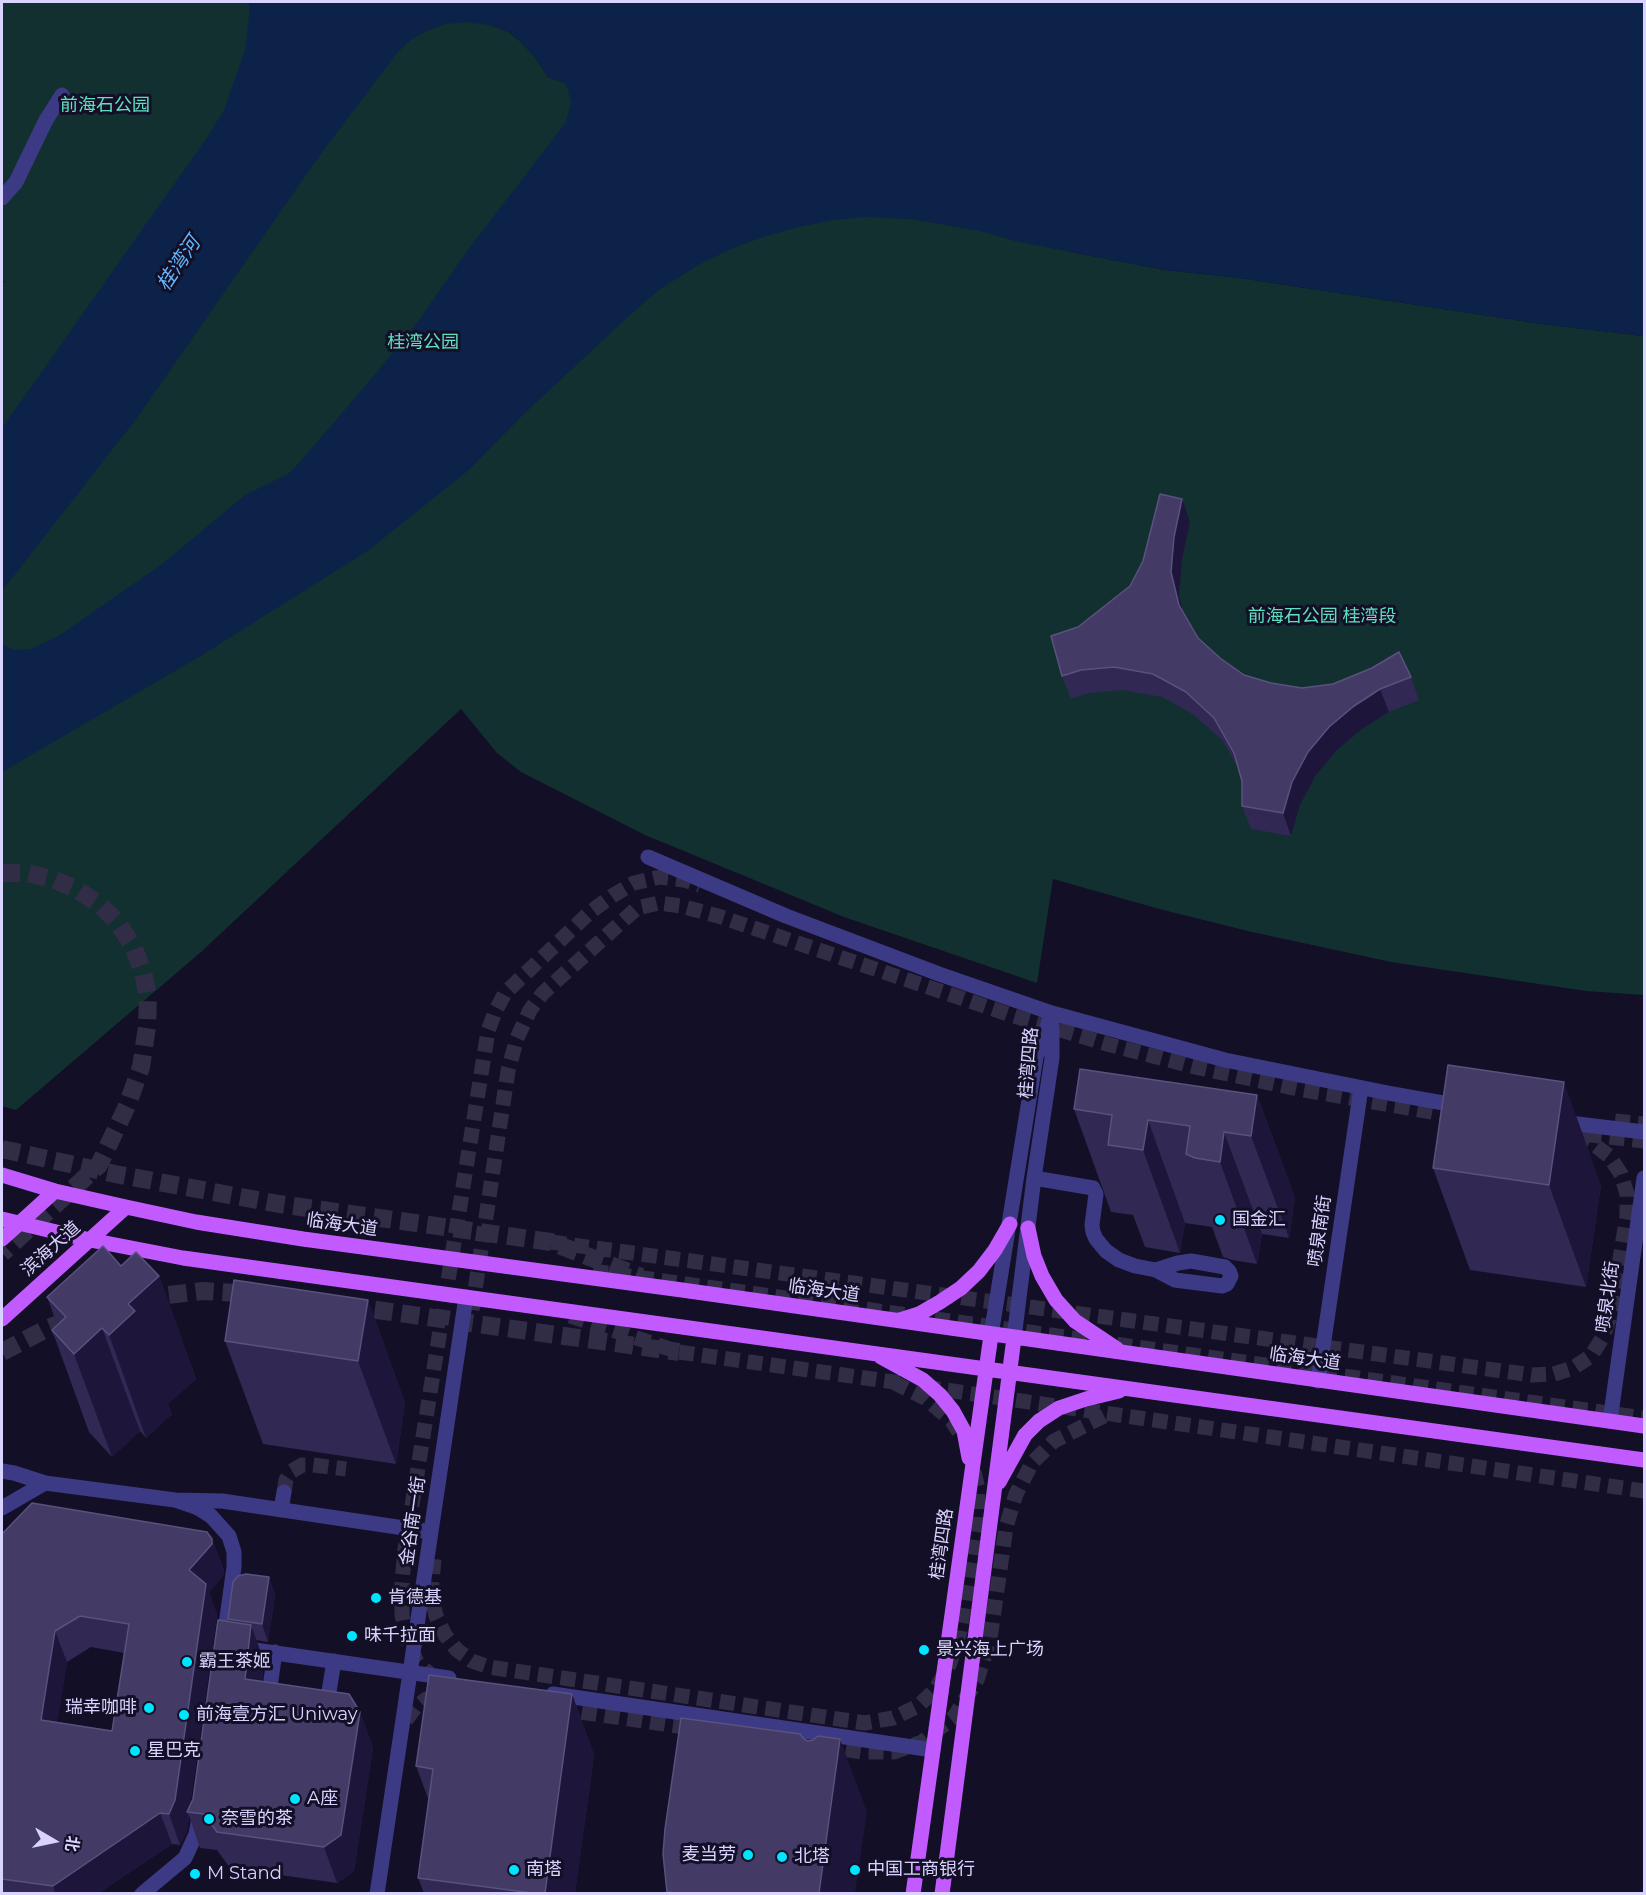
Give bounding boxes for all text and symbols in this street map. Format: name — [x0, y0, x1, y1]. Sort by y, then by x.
park label: 前海石公园 — [60, 95, 150, 117]
water label: 桂湾河 — [152, 232, 206, 296]
park label: 桂湾公园 — [387, 332, 459, 354]
park label: 前海石公园 桂湾段 — [1248, 606, 1396, 628]
street label: 桂湾四路 — [1015, 1026, 1043, 1100]
street label: 喷泉南街 — [1304, 1194, 1336, 1268]
street label: 临海大道 — [305, 1209, 379, 1241]
place label: 国金汇 — [1232, 1209, 1286, 1231]
marker: 国金汇 — [1213, 1213, 1227, 1227]
street label: 滨海大道 — [17, 1217, 85, 1281]
street label: 喷泉北街 — [1592, 1260, 1624, 1334]
street label: 临海大道 — [787, 1275, 861, 1307]
street label: 临海大道 — [1268, 1343, 1342, 1375]
street label: 金谷南一街 — [396, 1475, 430, 1567]
street label: 桂湾四路 — [926, 1507, 958, 1581]
place label: 肯德基 — [388, 1587, 442, 1609]
marker: 肯德基 — [369, 1591, 383, 1605]
place label: 味千拉面 — [364, 1625, 436, 1647]
marker: 味千拉面 — [345, 1629, 359, 1643]
place label: 景兴海上广场 — [936, 1639, 1044, 1661]
marker: 景兴海上广场 — [917, 1643, 931, 1657]
place label: 霸王茶姬 — [199, 1651, 271, 1673]
marker: 霸王茶姬 — [180, 1655, 194, 1669]
place label: 瑞幸咖啡 — [65, 1697, 137, 1719]
marker: 瑞幸咖啡 — [142, 1701, 156, 1715]
place label: 前海壹方汇 Uniway — [196, 1704, 357, 1726]
marker: 前海壹方汇 Uniway — [177, 1708, 191, 1722]
place label: 星巴克 — [147, 1740, 201, 1762]
marker: 星巴克 — [128, 1744, 142, 1758]
place label: A座 — [307, 1788, 338, 1810]
marker: A座 — [288, 1792, 302, 1806]
place label: 奈雪的茶 — [221, 1808, 293, 1830]
north arrow — [24, 1811, 84, 1871]
marker: 奈雪的茶 — [202, 1812, 216, 1826]
text: 北 — [62, 1834, 83, 1853]
place label: 麦当劳 — [682, 1844, 736, 1866]
place label: 北塔 — [794, 1846, 830, 1868]
marker: 麦当劳 — [741, 1848, 755, 1862]
marker: 北塔 — [775, 1850, 789, 1864]
place label: 南塔 — [526, 1859, 562, 1881]
place label: 中国工商银行 — [867, 1859, 975, 1881]
place label: M Stand — [207, 1863, 282, 1885]
marker: 南塔 — [507, 1863, 521, 1877]
marker: 中国工商银行 — [848, 1863, 862, 1877]
marker: M Stand — [188, 1867, 202, 1881]

